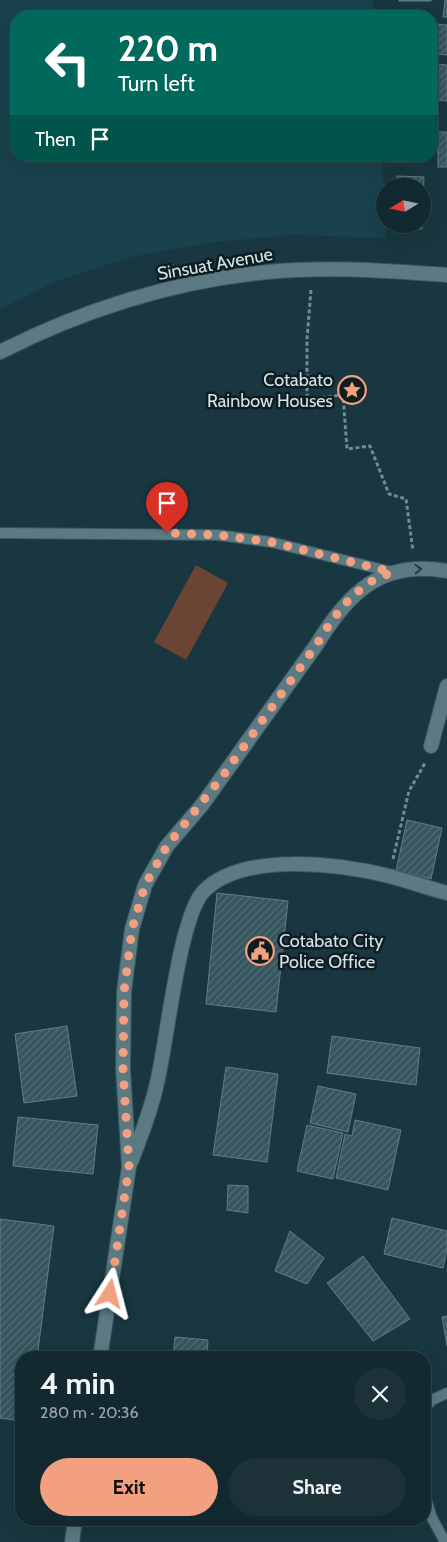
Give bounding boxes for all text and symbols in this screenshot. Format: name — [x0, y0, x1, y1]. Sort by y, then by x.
text: 220 m — [118, 27, 218, 70]
icon: left — [35, 30, 100, 95]
text: Turn left — [118, 70, 195, 97]
icon: arrive — [86, 125, 114, 153]
text: Then — [35, 128, 76, 151]
north arrow — [376, 178, 431, 232]
map controls — [376, 178, 431, 233]
street label: Sinsuat Avenue — [156, 243, 274, 285]
place label: Cotabato Rainbow Houses — [207, 369, 333, 412]
place icon: Cotabato Rainbow Houses — [337, 375, 367, 405]
pin — [146, 482, 188, 533]
icon: arrive — [153, 489, 181, 517]
one-way arrow — [414, 564, 422, 575]
place label: Cotabato City Police Office — [279, 930, 383, 973]
public building icon: Cotabato City Police Office — [245, 936, 275, 966]
position arrow — [83, 1267, 135, 1319]
text: 4 min — [40, 1365, 115, 1402]
button: close — [354, 1368, 406, 1420]
text: 280 m · 20:36 — [40, 1403, 139, 1422]
button: Exit — [40, 1458, 218, 1516]
button: Share — [228, 1458, 406, 1516]

